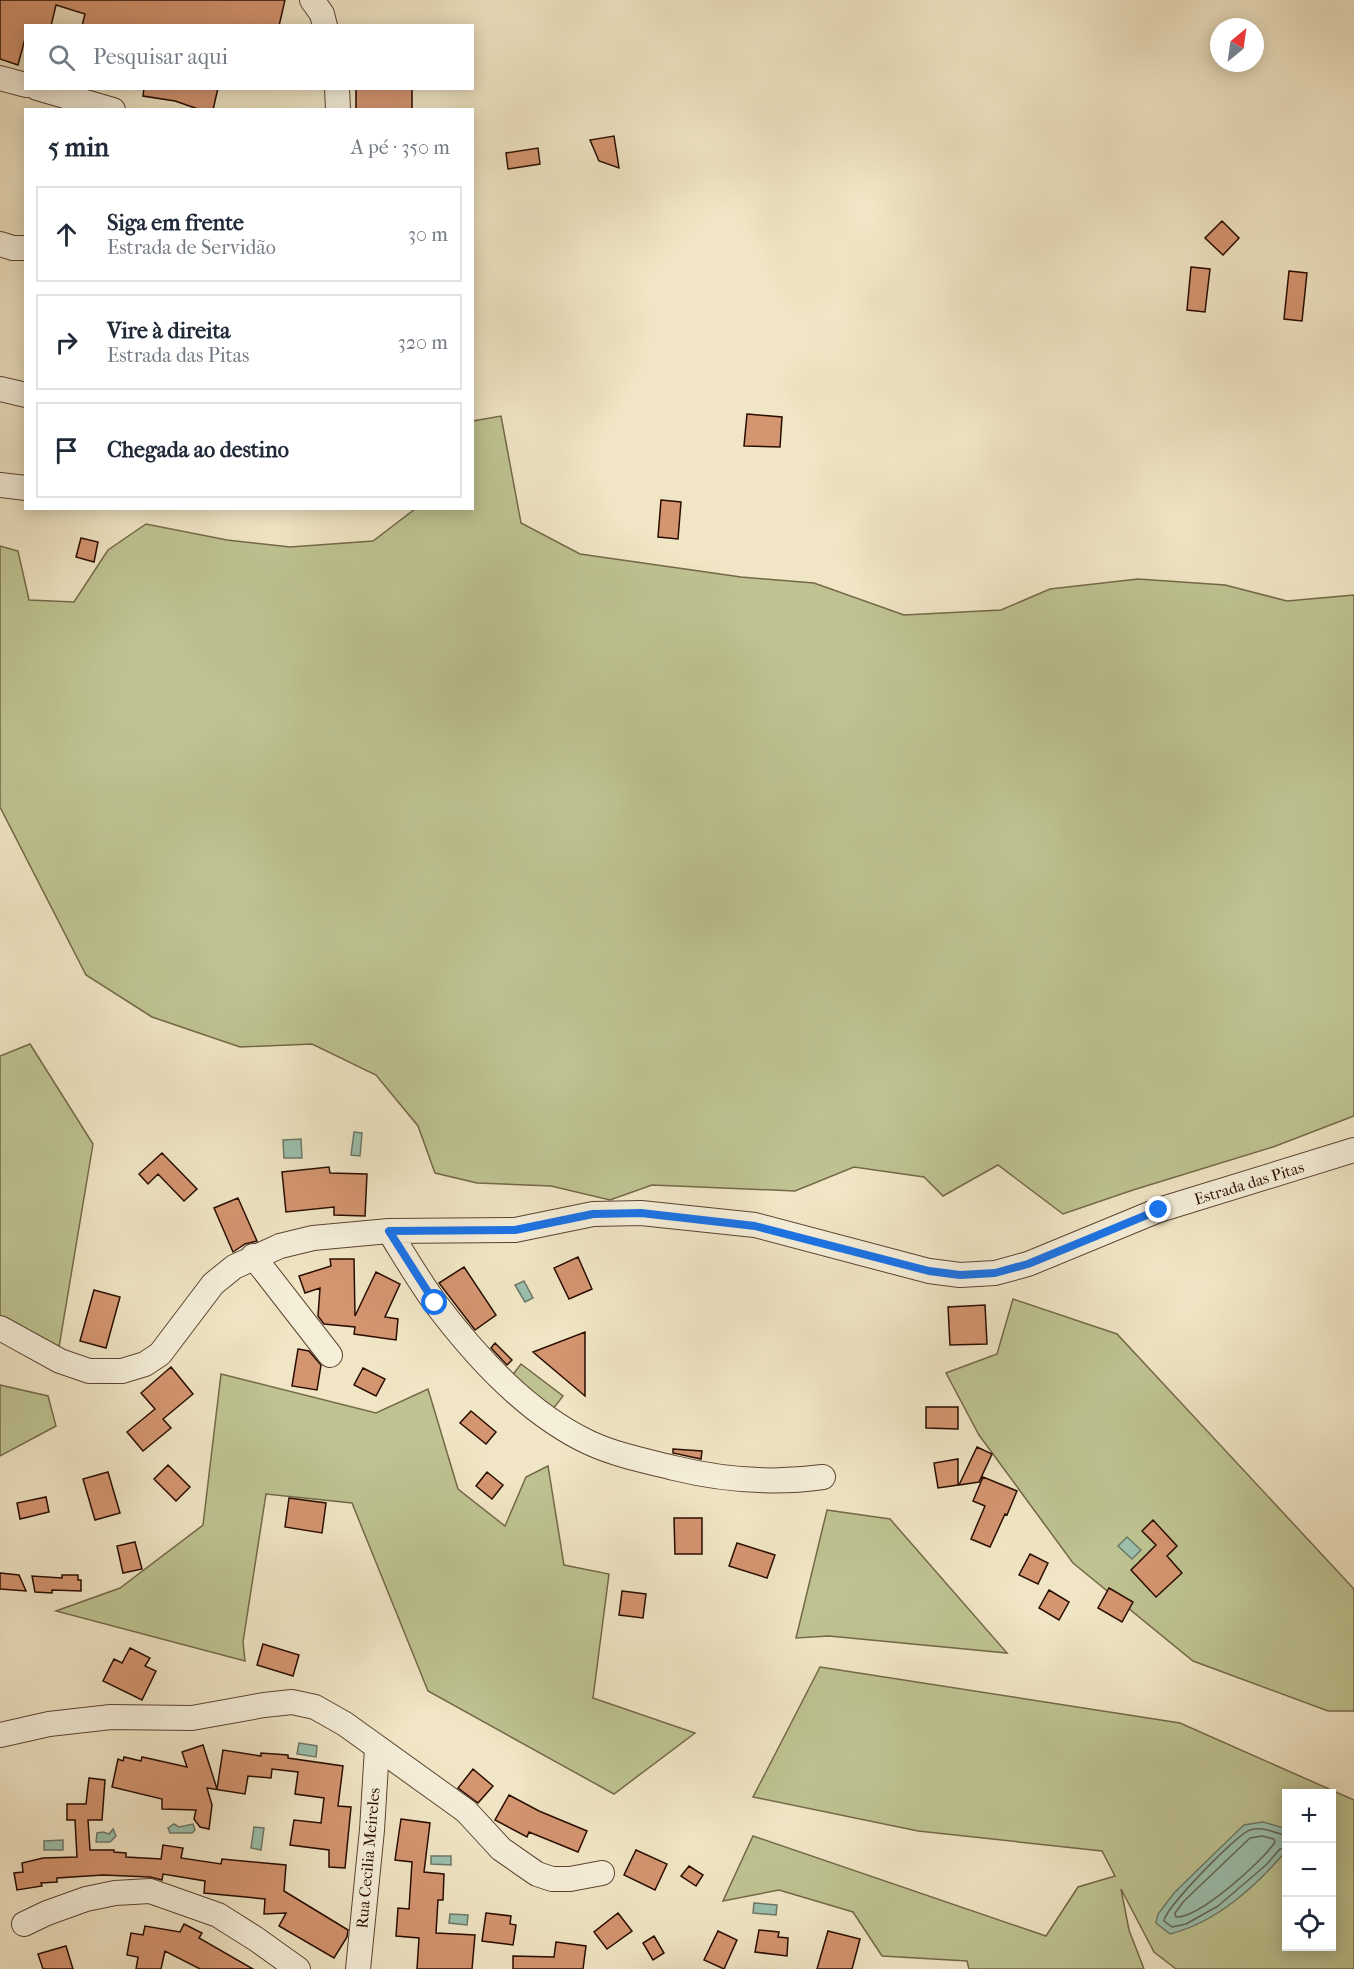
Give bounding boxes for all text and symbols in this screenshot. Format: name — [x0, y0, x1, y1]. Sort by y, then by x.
north arrow — [1210, 18, 1264, 72]
search box — [24, 24, 474, 90]
icon: search — [45, 41, 78, 74]
text: Pesquisar aqui — [93, 44, 228, 70]
text: 5 min — [48, 132, 109, 163]
text: A pé · 350 m — [351, 136, 450, 159]
text: Siga em frente — [107, 210, 244, 236]
icon: ahead — [50, 218, 83, 251]
text: 30 m — [408, 223, 448, 246]
text: Estrada de Servidão — [107, 236, 276, 259]
text: Vire à direita — [107, 318, 230, 344]
icon: right — [50, 326, 83, 359]
text: 320 m — [398, 331, 448, 354]
text: Estrada das Pitas — [107, 344, 249, 367]
icon: arrive — [50, 434, 83, 467]
text: Chegada ao destino — [107, 437, 289, 463]
street label: Estrada das Pitas — [1192, 1157, 1306, 1209]
route end — [1145, 1196, 1171, 1222]
route start — [421, 1289, 447, 1315]
street label: Rua Cecilia Meireles — [352, 1787, 384, 1929]
map controls — [1282, 1789, 1336, 1951]
button: + — [1282, 1789, 1336, 1843]
button: − — [1282, 1843, 1336, 1897]
button: locate — [1282, 1897, 1336, 1951]

